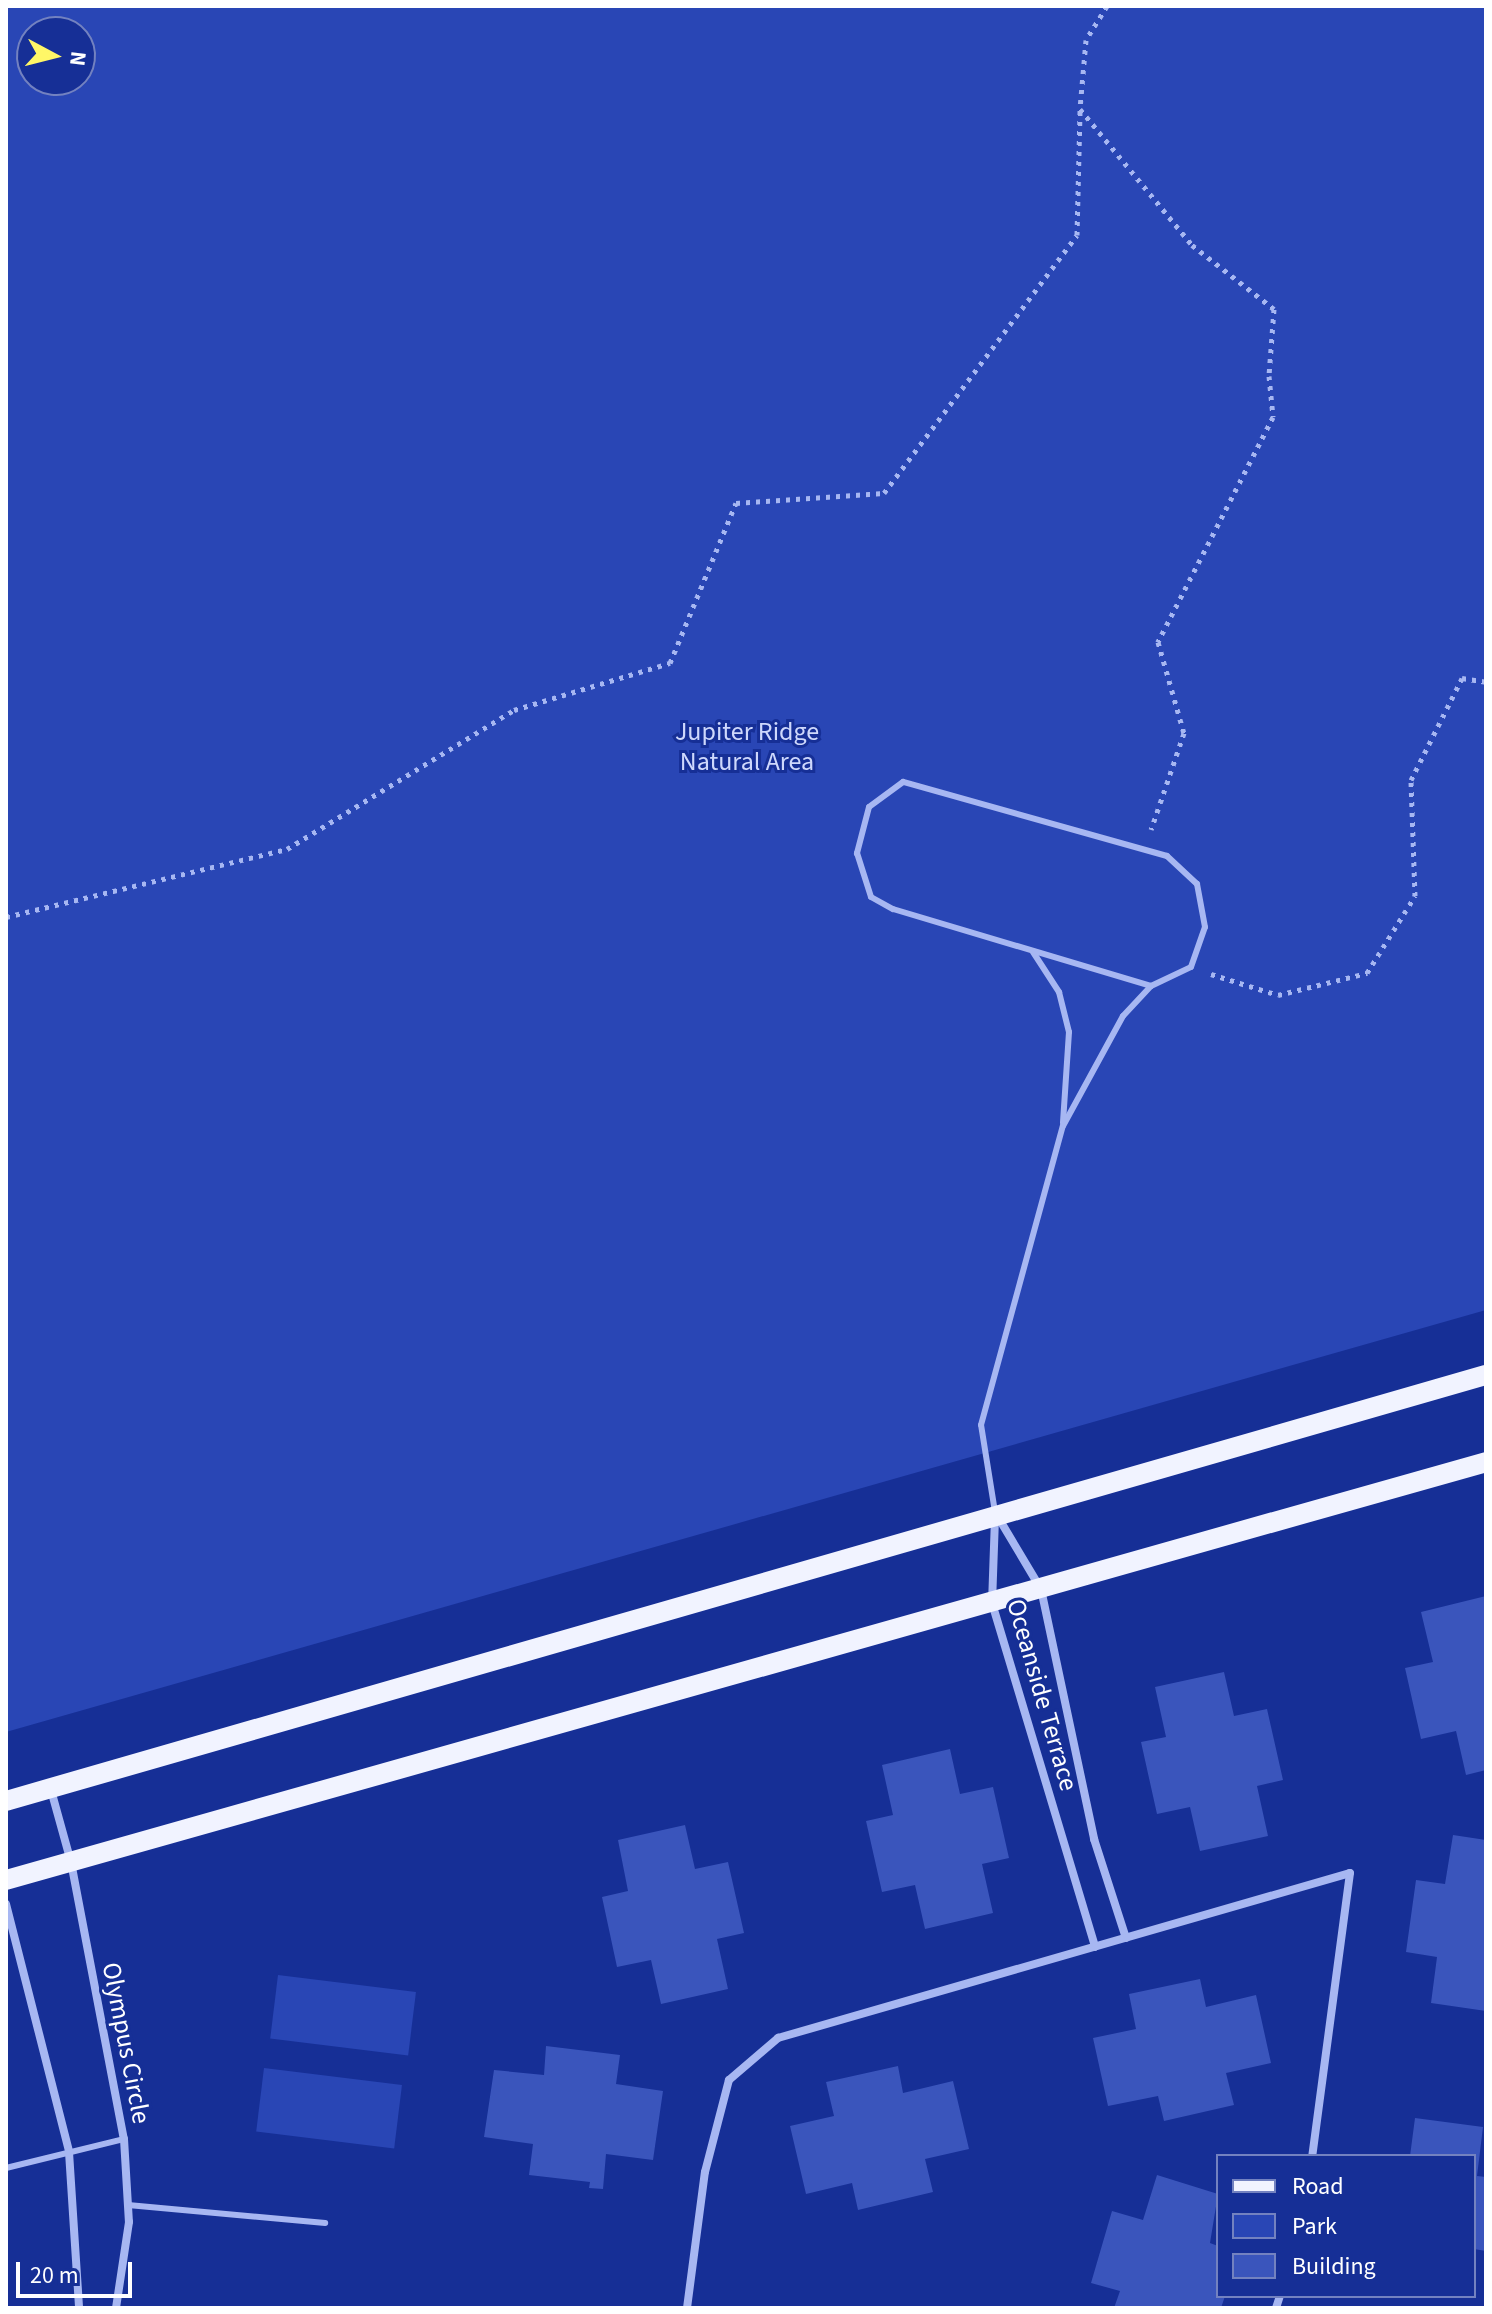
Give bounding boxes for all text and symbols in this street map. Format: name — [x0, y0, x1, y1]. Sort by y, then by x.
north arrow — [16, 16, 96, 96]
text: N — [61, 49, 95, 68]
park label: Jupiter Ridge Natural Area — [675, 716, 819, 778]
street label: Oceanside Terrace — [1000, 1595, 1084, 1795]
street label: Olympus Circle — [95, 1960, 157, 2126]
legend — [1216, 2154, 1476, 2298]
text: Road — [1292, 2169, 1344, 2204]
text: Park — [1292, 2209, 1337, 2244]
scale bar — [20, 2246, 136, 2296]
text: Building — [1292, 2249, 1376, 2284]
text: 20 m — [30, 2258, 79, 2293]

